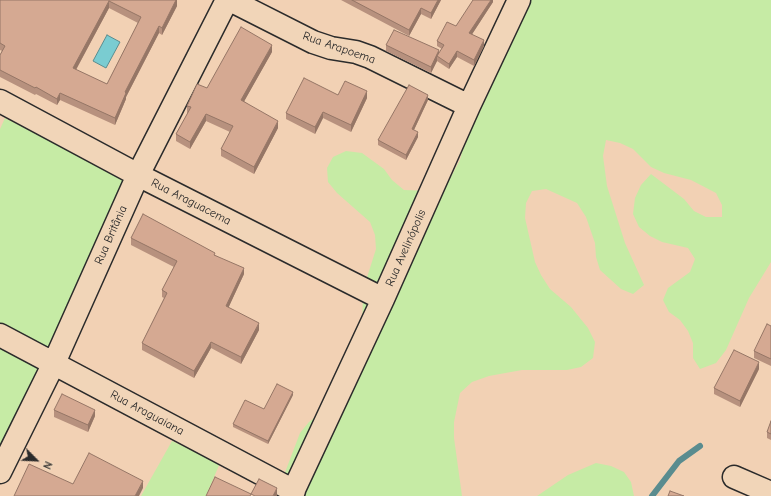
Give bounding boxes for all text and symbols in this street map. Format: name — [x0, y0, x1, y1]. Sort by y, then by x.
street label: Rua Arapoema — [301, 29, 377, 67]
street label: Rua Araguacema — [149, 176, 233, 228]
street label: Rua Britânia — [92, 203, 130, 267]
street label: Rua Avelinópolis — [383, 207, 429, 289]
street label: Rua Araguaiana — [108, 387, 186, 439]
north arrow — [16, 440, 56, 480]
text: N — [40, 459, 55, 471]

